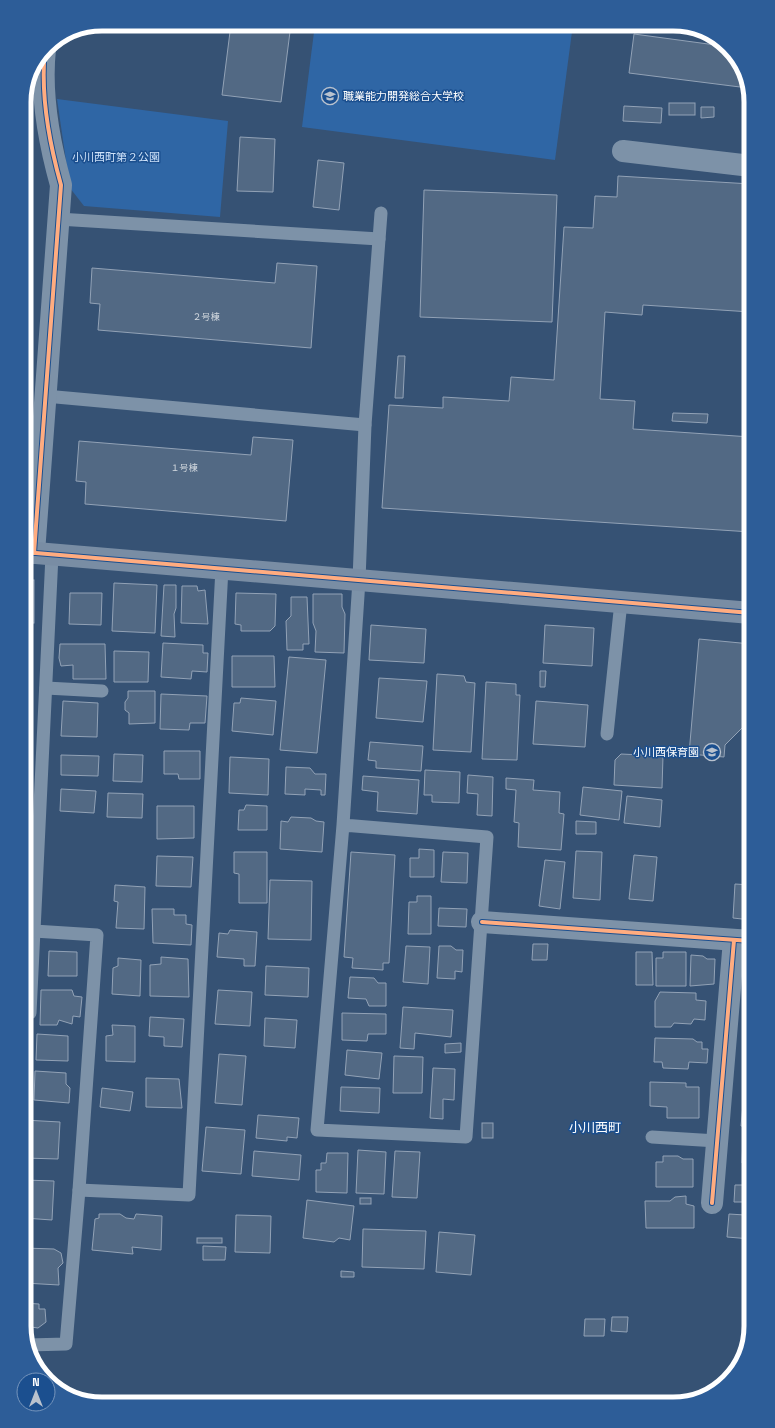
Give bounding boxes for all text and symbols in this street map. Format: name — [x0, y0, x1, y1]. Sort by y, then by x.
school or university icon: 職業能力開発総合大学校 — [320, 86, 340, 106]
place label: 職業能力開発総合大学校 — [343, 89, 464, 103]
park label: 小川西町第２公園 — [72, 150, 160, 164]
house number: ２号棟 — [192, 311, 220, 323]
house number: １号棟 — [170, 462, 198, 474]
school or university icon: 小川西保育園 — [702, 742, 722, 762]
place label: 小川西保育園 — [633, 745, 699, 759]
district label: 小川西町 — [569, 1119, 621, 1136]
north arrow — [16, 1372, 56, 1412]
text: N — [32, 1375, 40, 1389]

